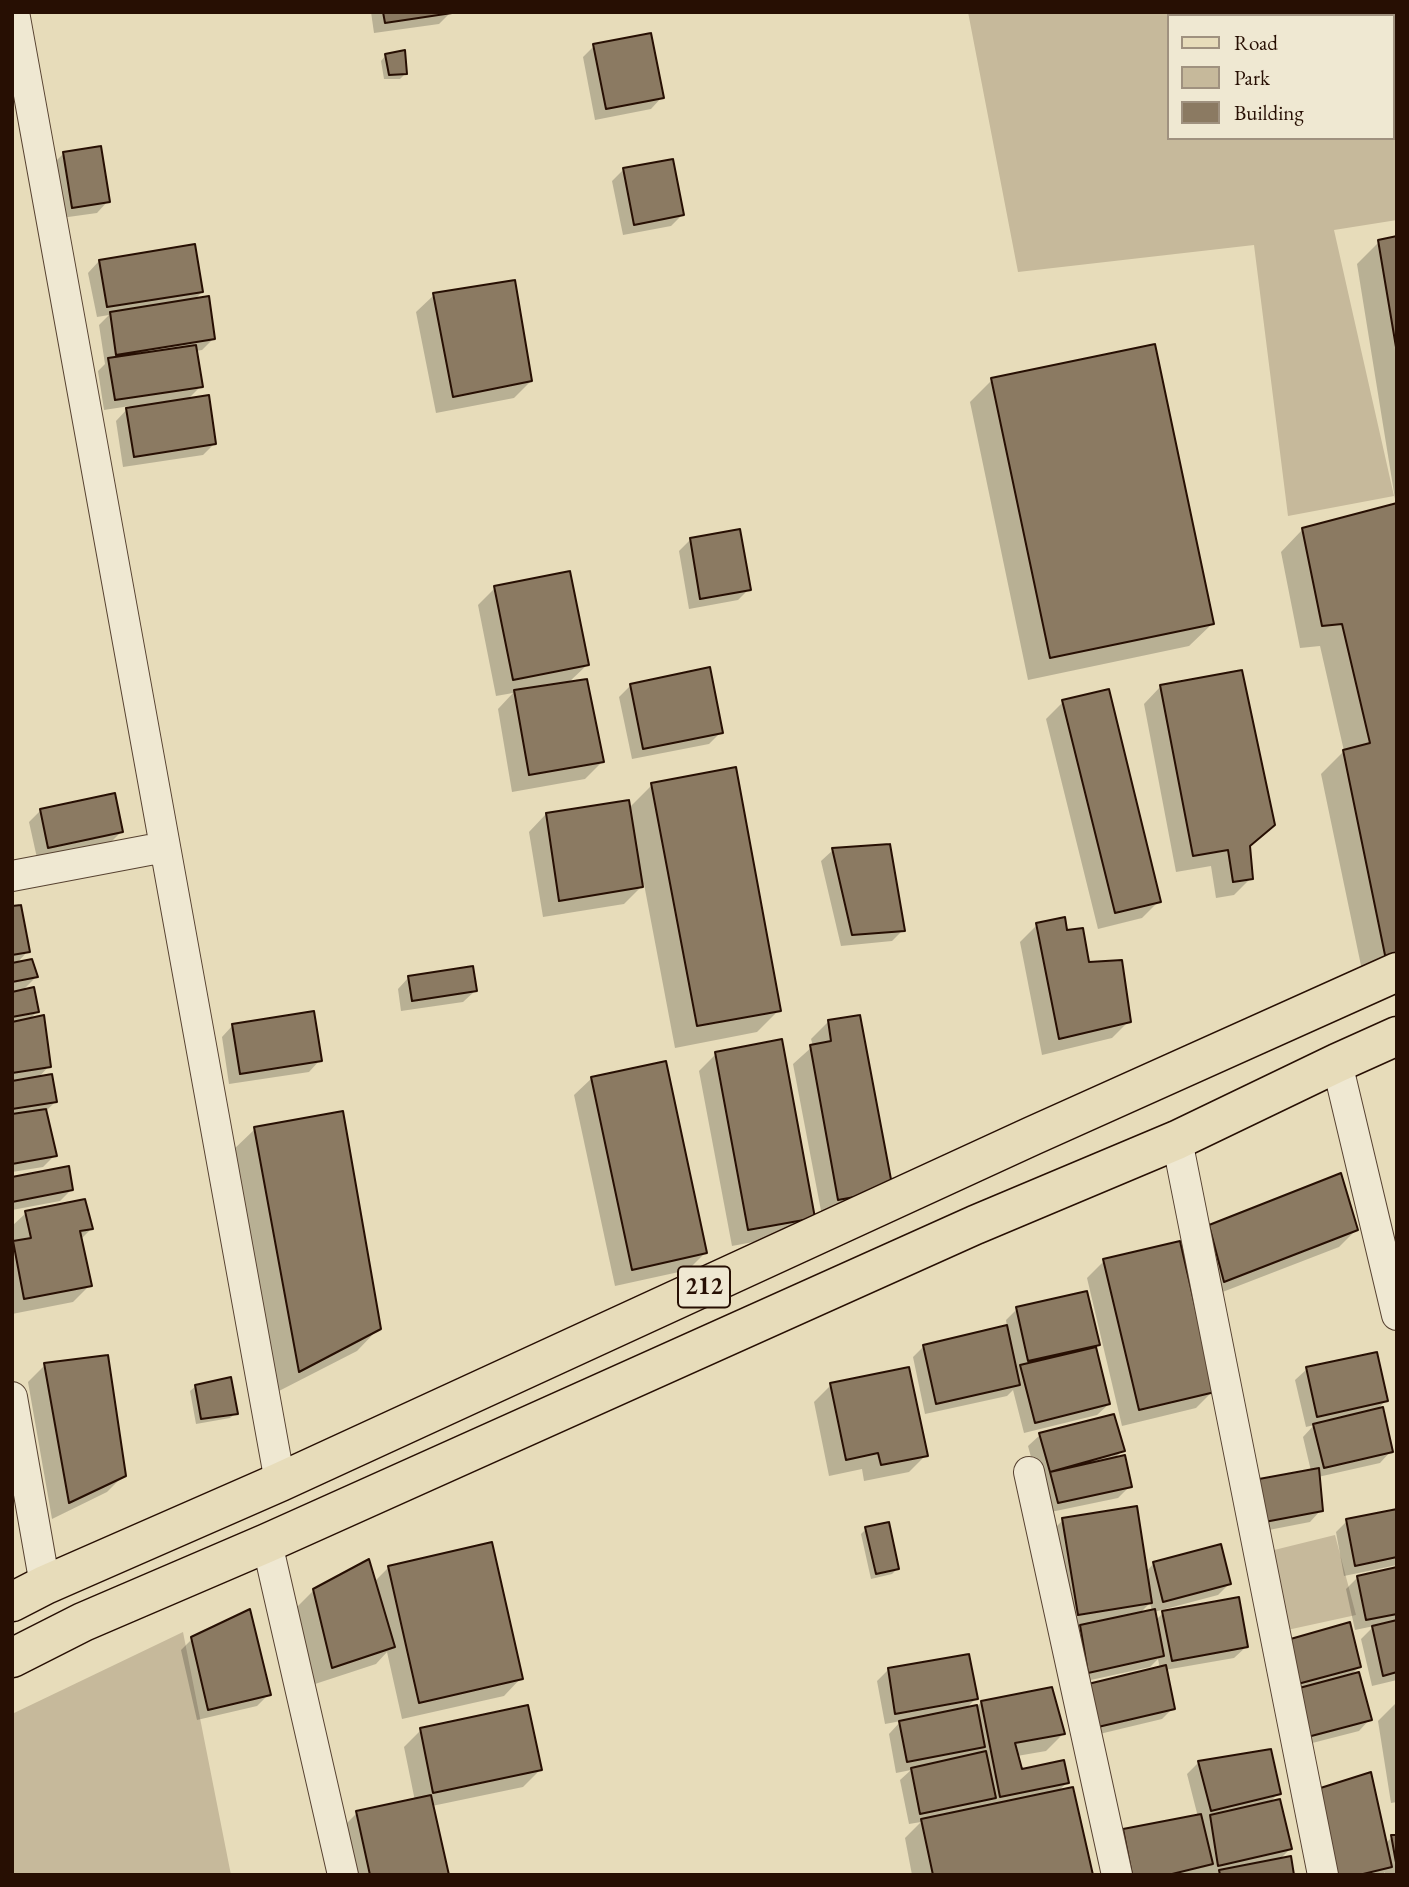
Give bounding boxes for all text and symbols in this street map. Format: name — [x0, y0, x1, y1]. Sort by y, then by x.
legend — [1168, 14, 1395, 140]
text: Road — [1234, 29, 1278, 56]
text: Park — [1234, 64, 1270, 91]
text: Building — [1234, 99, 1304, 126]
road number: 212 — [678, 1266, 730, 1308]

